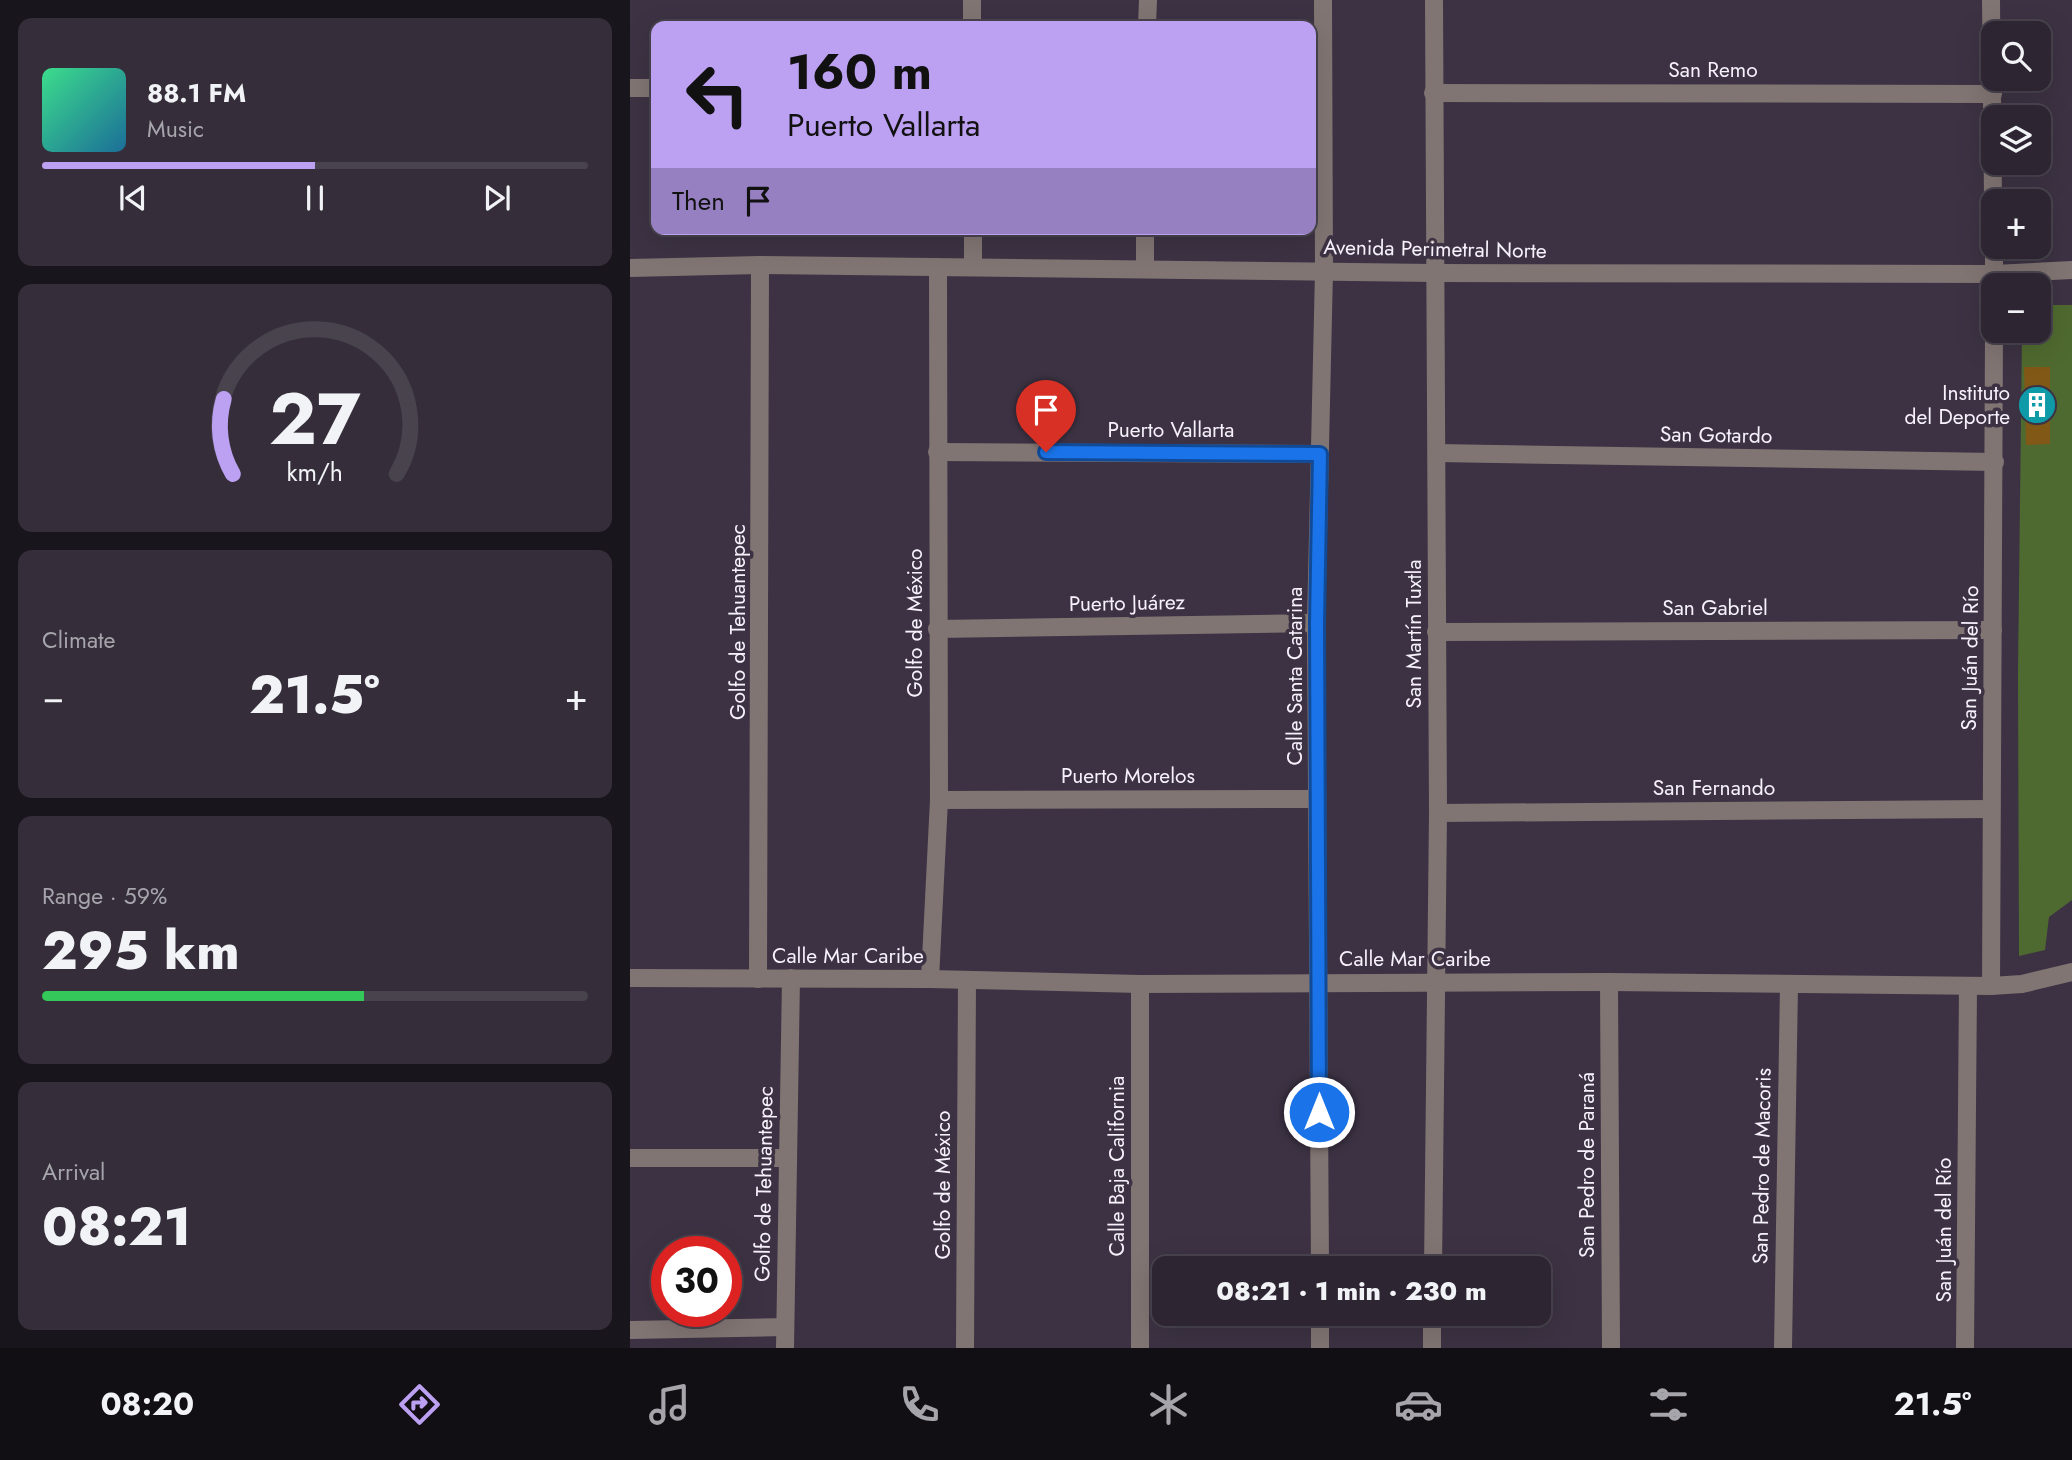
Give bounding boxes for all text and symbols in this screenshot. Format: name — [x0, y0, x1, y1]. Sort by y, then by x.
map controls — [1981, 21, 2051, 343]
button: search — [1981, 21, 2051, 91]
text: 160 m — [787, 37, 932, 107]
icon: left — [672, 49, 763, 140]
street label: San Remo — [1668, 55, 1758, 85]
text: 88.1 FM — [147, 74, 246, 112]
text: Puerto Vallarta — [787, 102, 980, 148]
button: layers — [1981, 105, 2051, 175]
text: Music — [147, 112, 204, 146]
icon: previous — [114, 179, 152, 217]
icon: pause — [296, 179, 334, 217]
icon: next — [478, 179, 516, 217]
text: Then — [672, 182, 725, 220]
icon: arrive — [739, 182, 777, 220]
button: + — [1981, 189, 2051, 259]
street label: Avenida Perimetral Norte — [1323, 232, 1547, 266]
button: − — [1981, 273, 2051, 343]
text: 27 — [269, 366, 361, 471]
place label: Instituto del Deporte — [1904, 378, 2010, 432]
pin — [1016, 380, 1076, 452]
building icon: Instituto del Deporte — [2016, 384, 2058, 426]
icon: arrive — [1027, 391, 1065, 429]
street label: Puerto Vallarta — [1108, 415, 1234, 445]
street label: San Gotardo — [1660, 419, 1772, 451]
text: km/h — [287, 454, 343, 490]
street label: Golfo de Tehuantepec — [723, 524, 753, 720]
street label: Golfo de México — [900, 548, 930, 698]
street label: San Martín Tuxtla — [1399, 560, 1429, 708]
street label: San Juán del Río — [1954, 585, 1986, 731]
street label: Puerto Juárez — [1069, 587, 1186, 619]
street label: Calle Santa Catarina — [1280, 587, 1310, 765]
street label: San Gabriel — [1662, 593, 1768, 623]
text: Climate — [42, 623, 115, 657]
text: 21.5° — [249, 657, 380, 733]
text: − — [42, 669, 64, 724]
text: + — [565, 669, 588, 724]
street label: Puerto Morelos — [1061, 761, 1195, 791]
street label: San Fernando — [1653, 773, 1775, 803]
text: Range · 59% — [42, 879, 167, 913]
text: 295 km — [42, 913, 240, 989]
street label: Calle Mar Caribe — [772, 941, 924, 971]
street label: Calle Mar Caribe — [1339, 944, 1491, 974]
street label: San Pedro de Macoris — [1745, 1068, 1779, 1264]
street label: San Pedro de Paraná — [1572, 1072, 1602, 1258]
position arrow — [1282, 1075, 1356, 1149]
street label: Calle Baja California — [1102, 1076, 1132, 1256]
street label: Golfo de Tehuantepec — [747, 1086, 781, 1282]
street label: Golfo de México — [928, 1110, 958, 1260]
text: Arrival — [42, 1155, 105, 1189]
street label: San Juán del Río — [1929, 1157, 1959, 1303]
text: 08:21 — [42, 1189, 191, 1265]
speed limit sign: 30 — [651, 1236, 742, 1327]
text: 08:21 · 1 min · 230 m — [1216, 1272, 1487, 1310]
icon: directions — [395, 1380, 444, 1429]
icon: music — [645, 1380, 694, 1429]
icon: phone — [895, 1380, 944, 1429]
icon: climate — [1144, 1380, 1193, 1429]
icon: car — [1394, 1380, 1443, 1429]
icon: filters — [1644, 1380, 1693, 1429]
text: 08:20 — [100, 1381, 194, 1427]
text: 21.5° — [1894, 1381, 1972, 1427]

